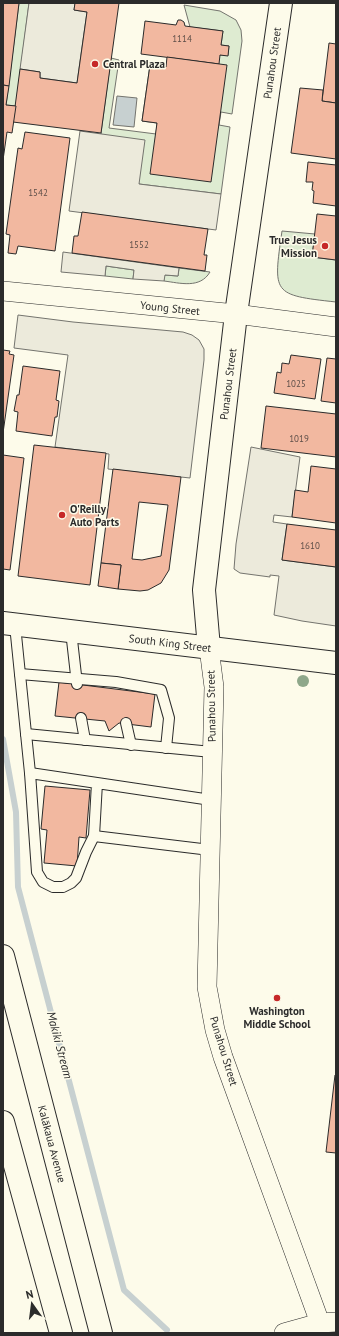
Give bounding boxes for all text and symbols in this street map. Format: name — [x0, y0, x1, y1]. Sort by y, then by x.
street label: Punahou Street — [260, 26, 284, 100]
house number: 1114 — [172, 33, 192, 44]
place label: Central Plaza — [103, 57, 165, 71]
marker: Central Plaza — [90, 59, 100, 69]
house number: 1542 — [28, 187, 48, 198]
place label: True Jesus Mission — [269, 233, 317, 260]
house number: 1552 — [129, 239, 149, 250]
marker: True Jesus Mission — [320, 241, 330, 251]
street label: Young Street — [139, 298, 201, 318]
street label: Punahou Street — [217, 347, 239, 421]
house number: 1025 — [286, 378, 306, 389]
house number: 1019 — [289, 433, 309, 444]
place label: O'Reilly Auto Parts — [70, 502, 120, 529]
marker: O'Reilly Auto Parts — [57, 510, 67, 520]
house number: 1610 — [300, 540, 320, 551]
street label: South King Street — [128, 631, 212, 655]
street label: Punahou Street — [203, 670, 219, 742]
marker: Washington Middle School — [272, 993, 282, 1003]
place label: Washington Middle School — [244, 1004, 311, 1031]
water label: Makiki Stream — [44, 1010, 76, 1080]
street label: Punahou Street — [207, 1015, 241, 1088]
street label: Kalākaua Avenue — [35, 1104, 69, 1185]
north arrow — [12, 1284, 52, 1324]
text: N — [24, 1287, 35, 1302]

